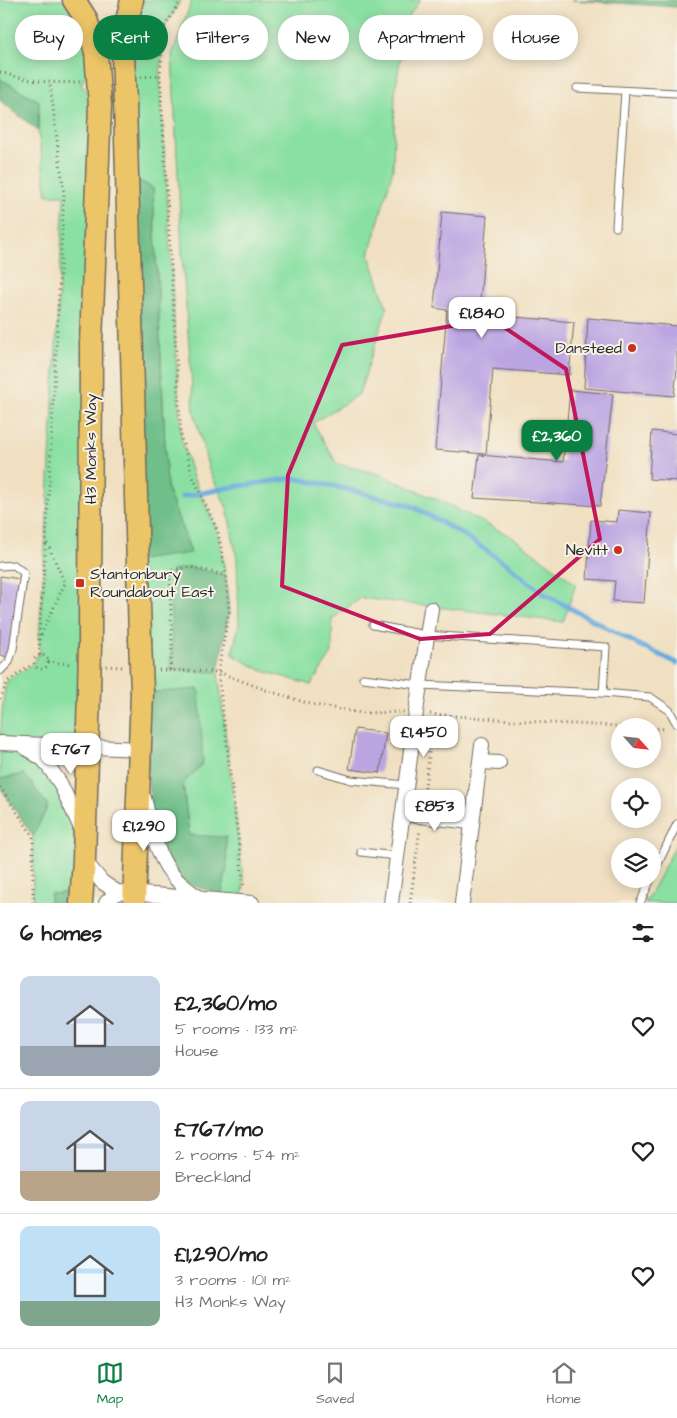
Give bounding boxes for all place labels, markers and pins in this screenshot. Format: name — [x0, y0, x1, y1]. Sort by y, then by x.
pin: £1,840 — [441, 296, 523, 339]
place label: Dansteed — [555, 337, 622, 359]
marker: Dansteed — [626, 342, 638, 354]
pin: £2,360 — [516, 420, 598, 462]
place label: Nevitt — [566, 539, 609, 561]
marker: Nevitt — [612, 544, 624, 556]
place label: Stantonbury Roundabout East — [90, 563, 215, 603]
marker: Stantonbury Roundabout East — [74, 577, 86, 589]
pin: £1,450 — [383, 716, 465, 758]
pin: £767 — [41, 732, 101, 775]
pin: £853 — [405, 790, 465, 832]
pin: £1,290 — [103, 810, 185, 852]

